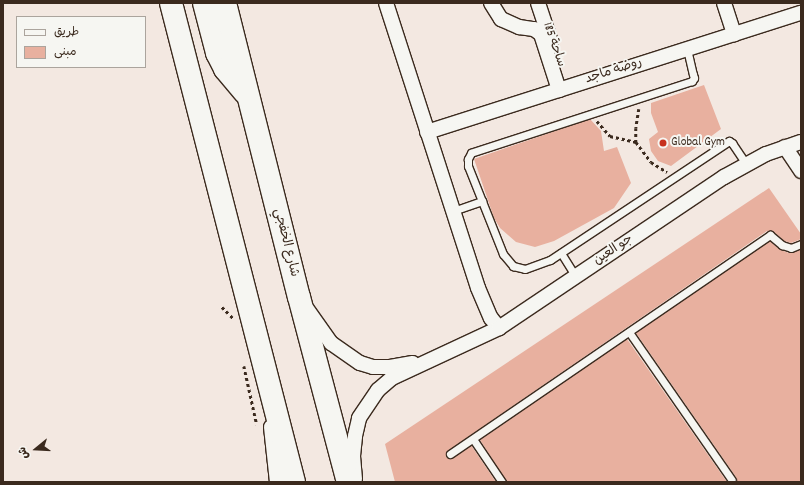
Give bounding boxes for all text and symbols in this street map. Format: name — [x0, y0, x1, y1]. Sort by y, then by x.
legend — [16, 16, 146, 68]
street label: ساحة 185 — [538, 21, 568, 69]
text: طريق — [54, 24, 79, 41]
text: مبنى — [54, 44, 77, 61]
street label: روضة ماجد — [584, 56, 644, 88]
place label: Global Gym — [671, 135, 725, 151]
marker: Global Gym — [658, 138, 668, 148]
street label: شارع الخفجي — [269, 207, 301, 279]
street label: جو العين — [591, 232, 637, 270]
north arrow — [16, 429, 56, 469]
text: ش — [15, 444, 34, 461]

